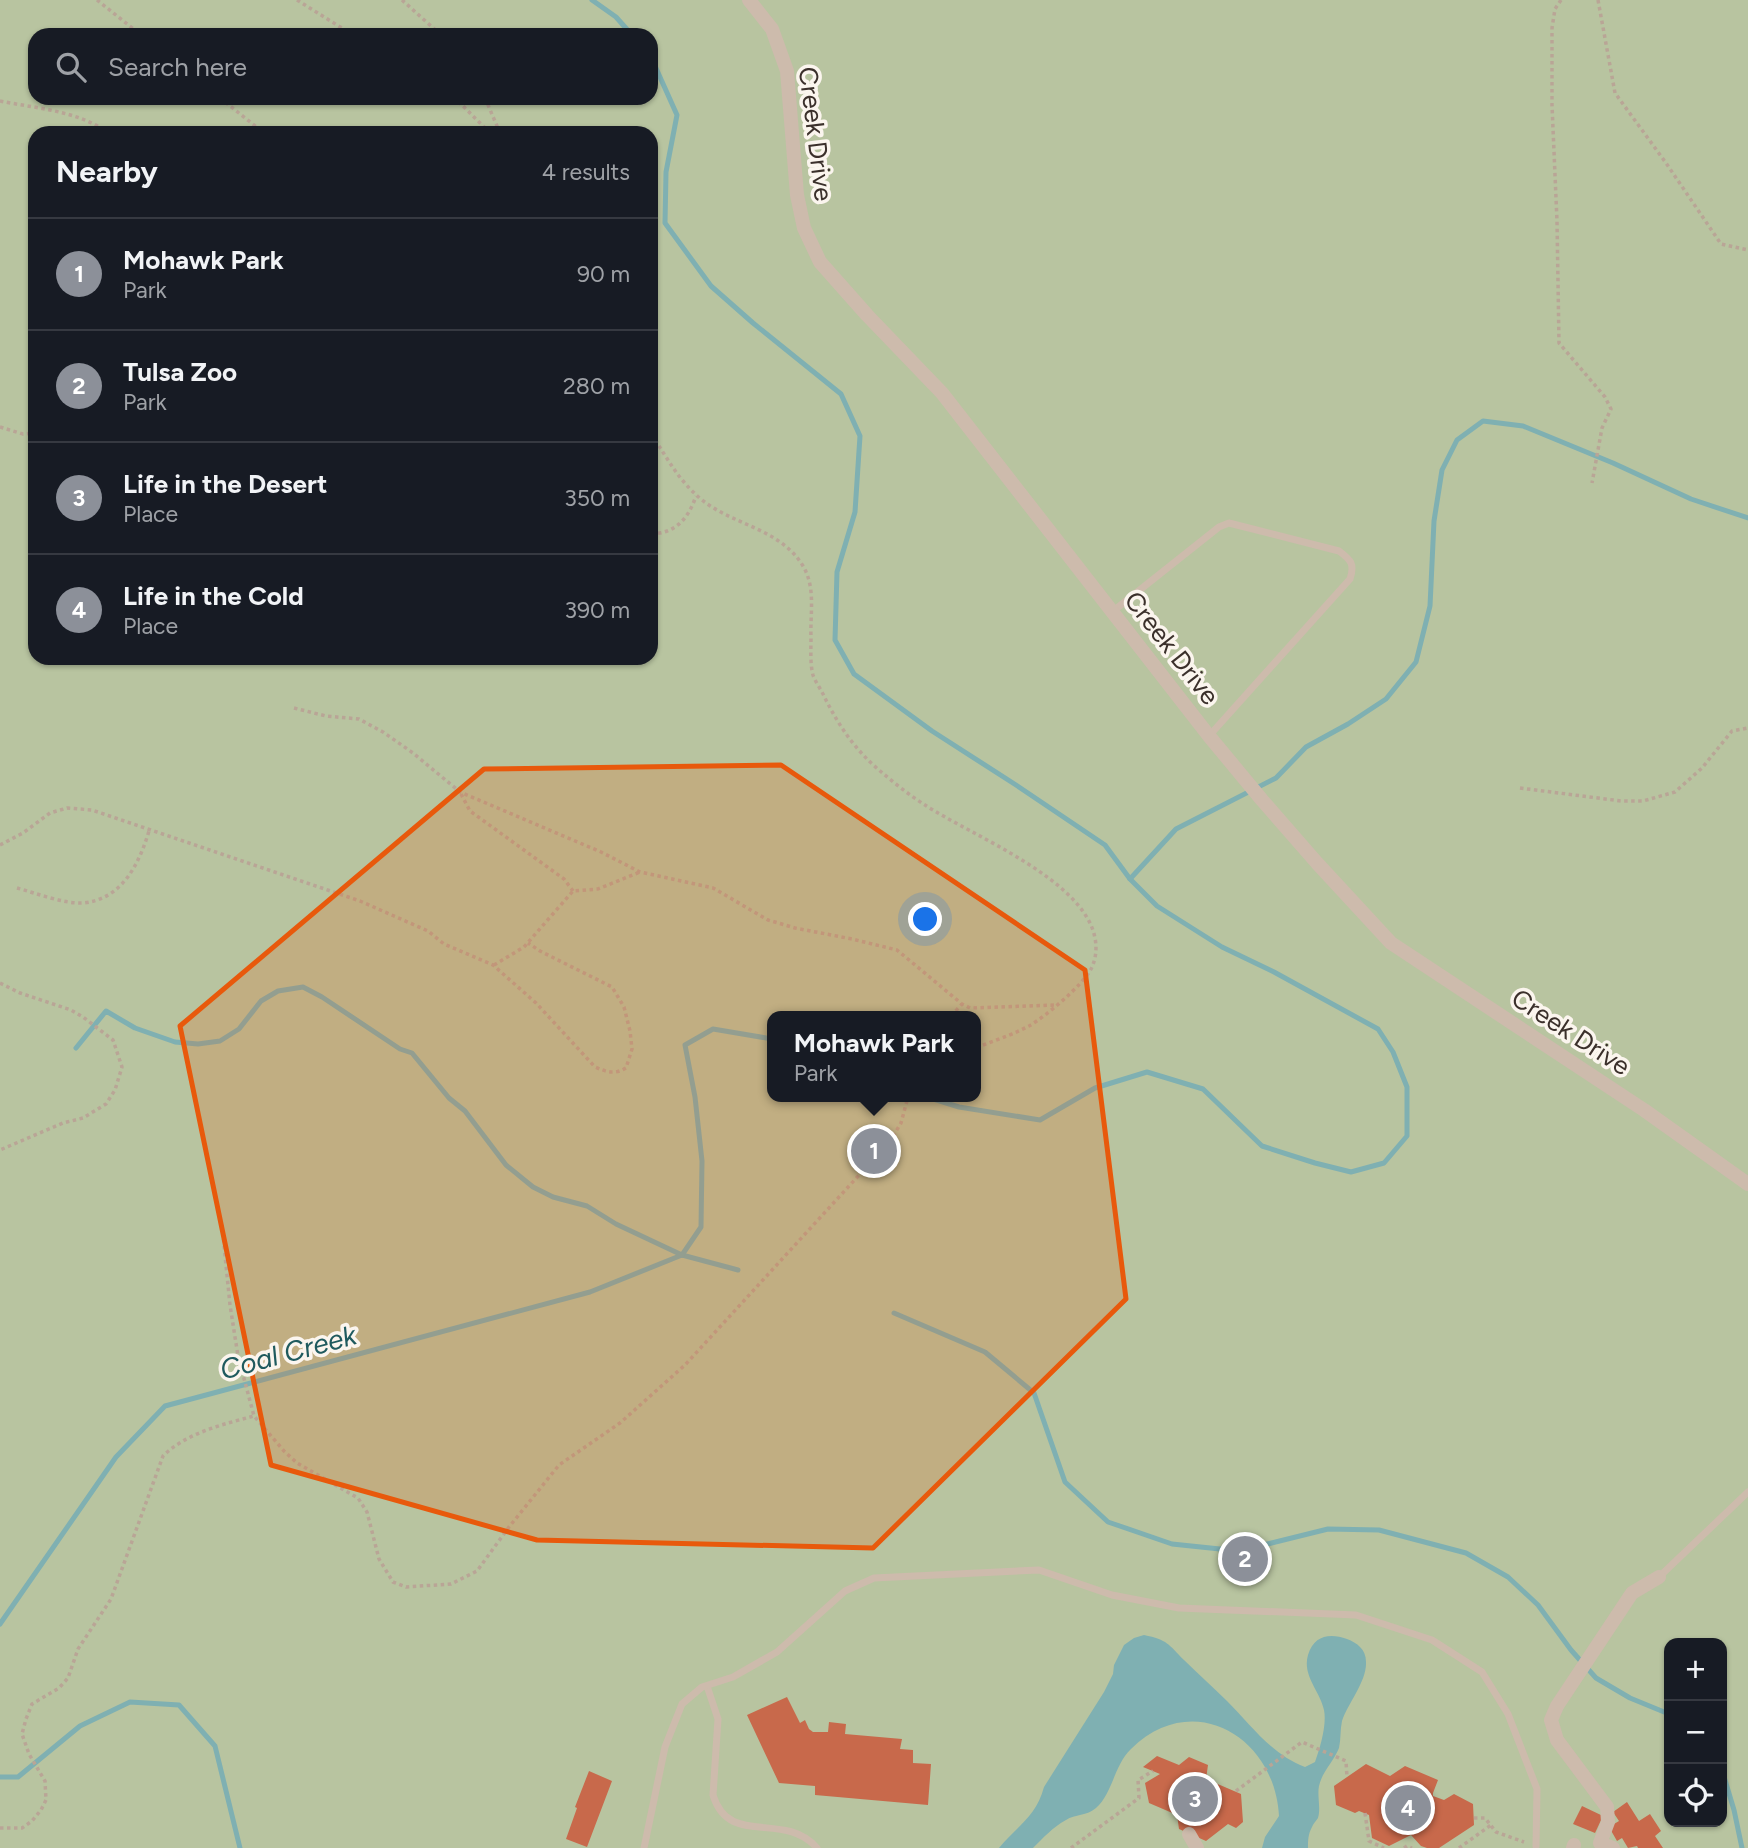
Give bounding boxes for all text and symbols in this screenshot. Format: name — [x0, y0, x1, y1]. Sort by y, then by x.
search box — [28, 28, 658, 105]
icon: search — [52, 48, 90, 86]
text: Search here — [108, 51, 247, 83]
street label: Creek Drive — [792, 65, 840, 203]
text: Nearby — [56, 153, 158, 190]
text: 4 results — [542, 158, 630, 186]
text: Mohawk Park — [123, 244, 284, 276]
text: 1 — [74, 260, 84, 288]
text: 90 m — [577, 260, 630, 288]
text: Park — [123, 276, 167, 304]
text: Tulsa Zoo — [123, 356, 237, 388]
text: 2 — [72, 372, 86, 400]
text: 280 m — [563, 372, 630, 400]
text: Park — [123, 388, 167, 416]
text: Life in the Desert — [123, 468, 327, 500]
text: 3 — [73, 484, 85, 512]
text: 350 m — [564, 484, 630, 512]
text: Place — [123, 500, 178, 528]
text: Life in the Cold — [123, 580, 304, 612]
street label: Creek Drive — [1118, 585, 1226, 711]
text: 4 — [72, 596, 86, 624]
text: 390 m — [564, 596, 630, 624]
text: Place — [123, 612, 178, 640]
your location — [908, 902, 942, 936]
street label: Creek Drive — [1506, 982, 1636, 1082]
popup — [767, 1011, 981, 1102]
text: Mohawk Park — [794, 1027, 954, 1059]
text: Park — [794, 1059, 837, 1087]
pin: 1 — [851, 1125, 897, 1177]
water label: Coal Creek — [216, 1317, 361, 1387]
pin: 2 — [1222, 1533, 1268, 1585]
map controls — [1664, 1638, 1727, 1827]
button: + — [1664, 1638, 1727, 1701]
button: − — [1664, 1701, 1727, 1764]
button: locate — [1664, 1764, 1727, 1827]
pin: 3 — [1172, 1773, 1218, 1825]
pin: 4 — [1385, 1782, 1431, 1834]

